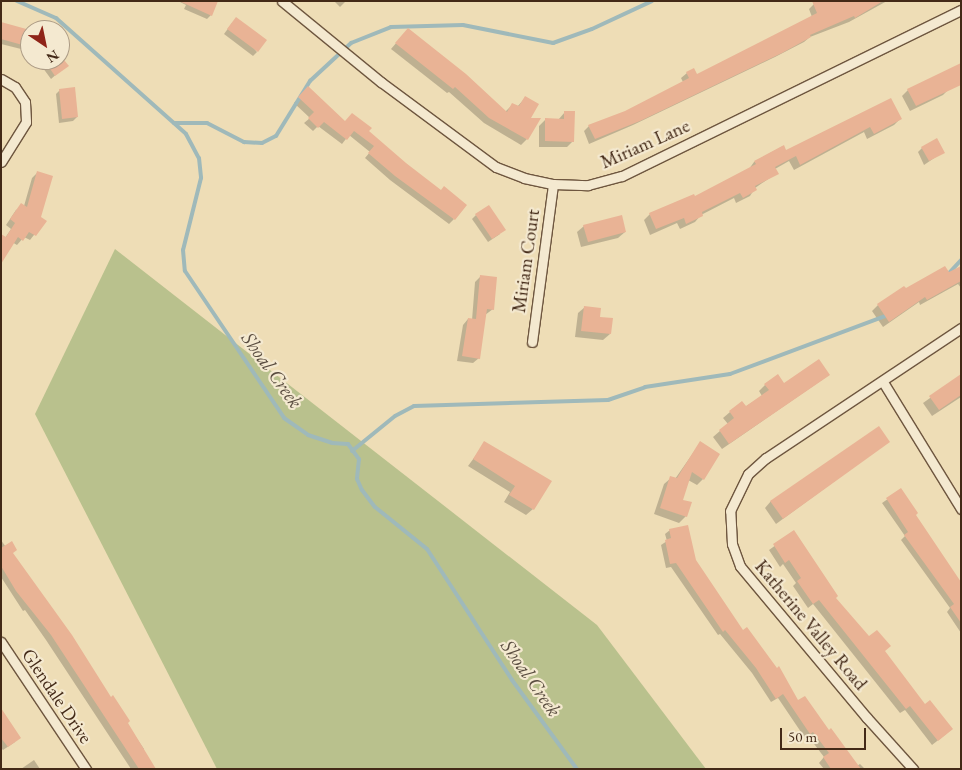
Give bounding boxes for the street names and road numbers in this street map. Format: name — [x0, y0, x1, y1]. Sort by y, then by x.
street label: Miriam Lane — [597, 114, 693, 174]
street label: Miriam Court — [507, 208, 545, 314]
street label: Katherine Valley Road — [750, 555, 872, 695]
street label: Glendale Drive — [17, 644, 97, 748]

